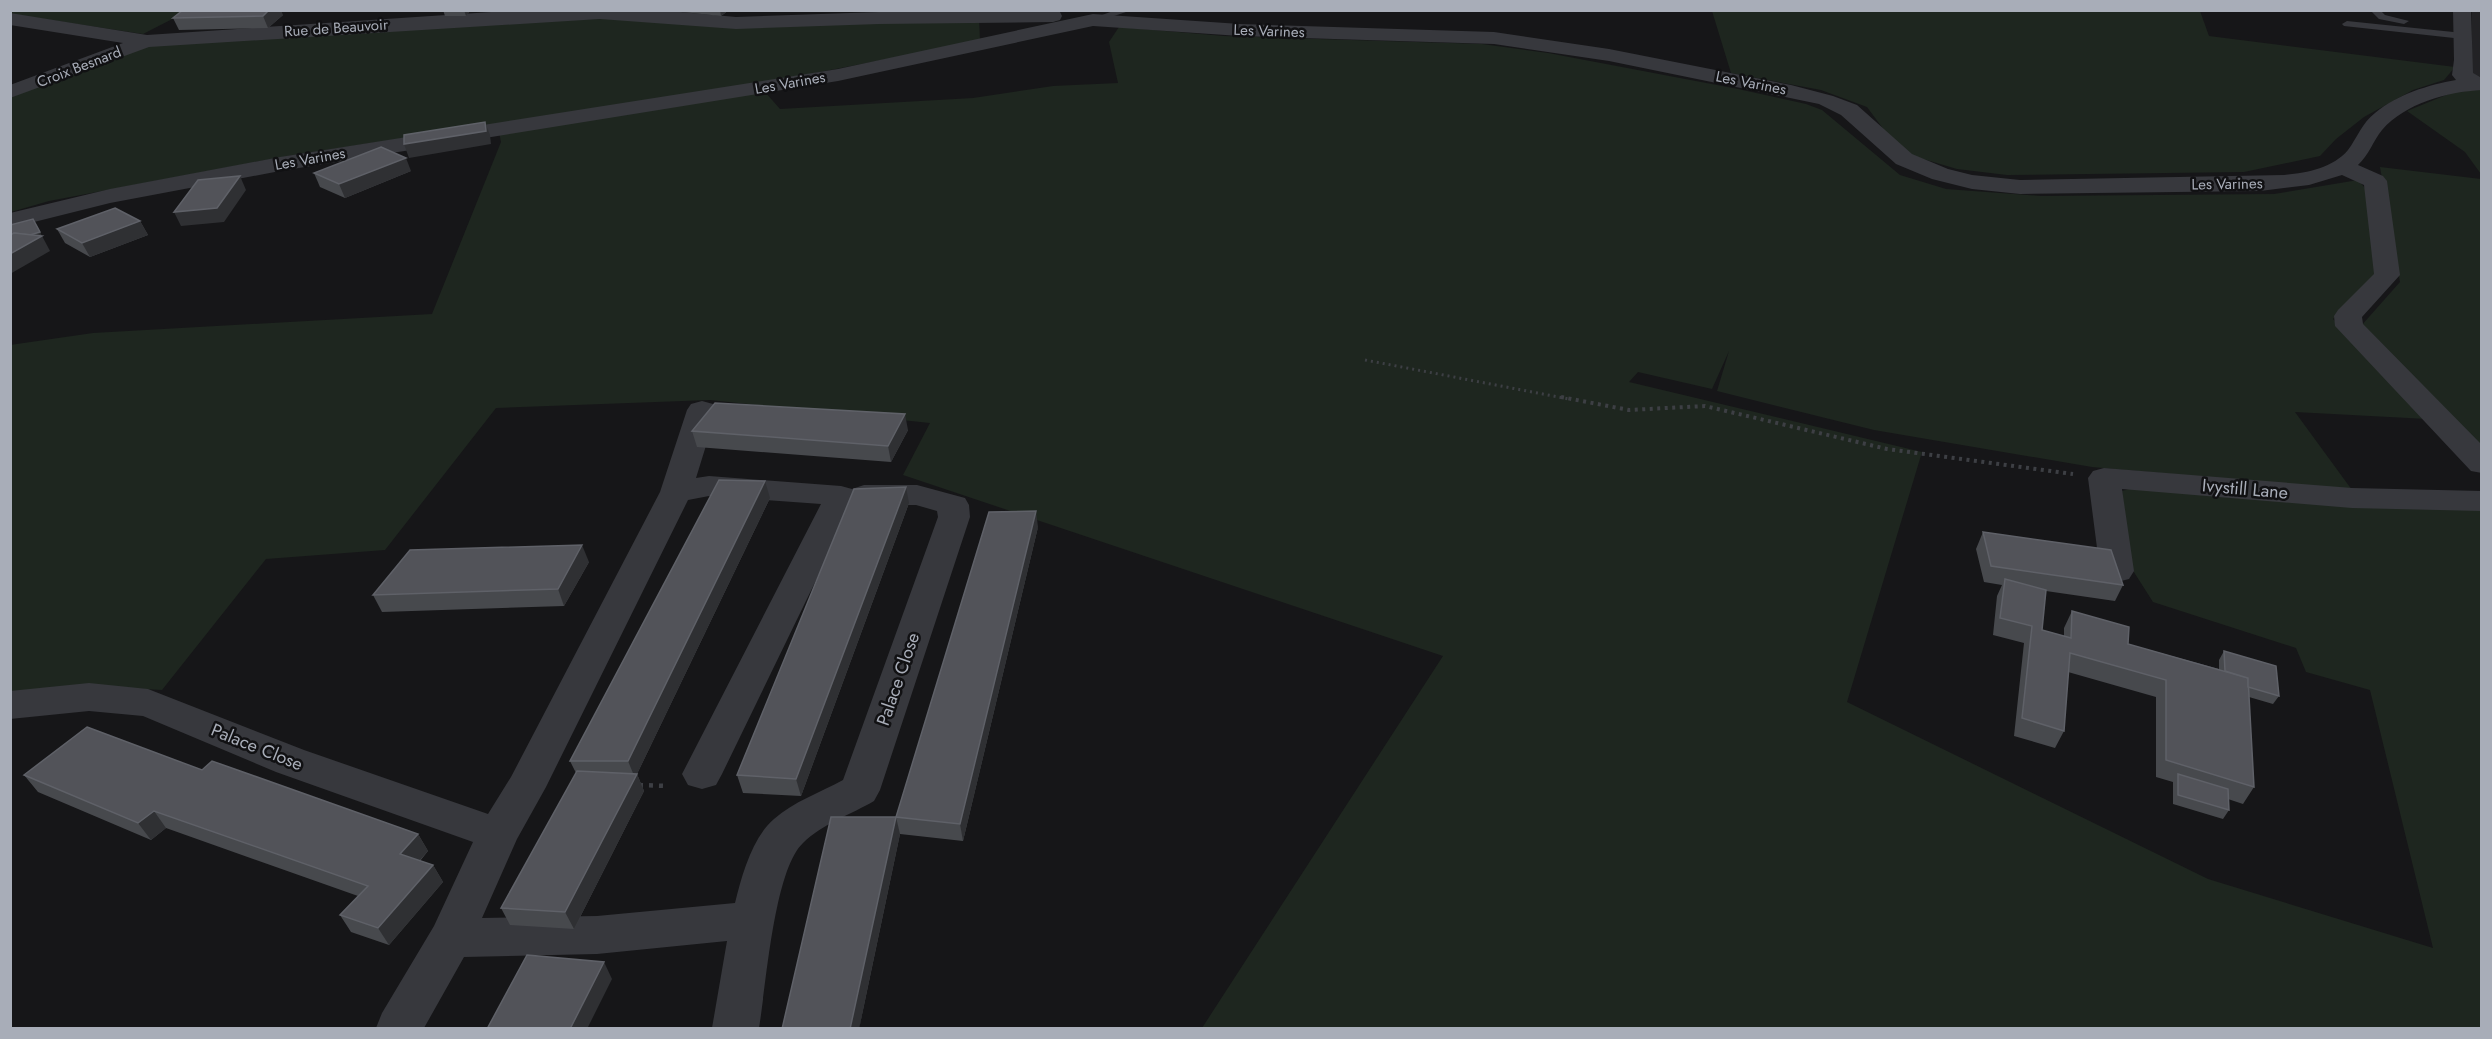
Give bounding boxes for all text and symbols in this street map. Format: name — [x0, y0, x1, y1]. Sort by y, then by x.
street label: Rue de Beauvoir — [283, 13, 390, 43]
street label: Les Varines — [1233, 19, 1305, 43]
street label: Croix Besnard — [34, 41, 124, 93]
street label: Les Varines — [1714, 65, 1788, 101]
street label: Les Varines — [753, 66, 827, 100]
street label: Les Varines — [273, 142, 347, 176]
street label: Les Varines — [2191, 172, 2263, 196]
street label: Ivystill Lane — [2201, 472, 2289, 506]
street label: Palace Close — [870, 629, 926, 729]
street label: Palace Close — [207, 717, 307, 777]

